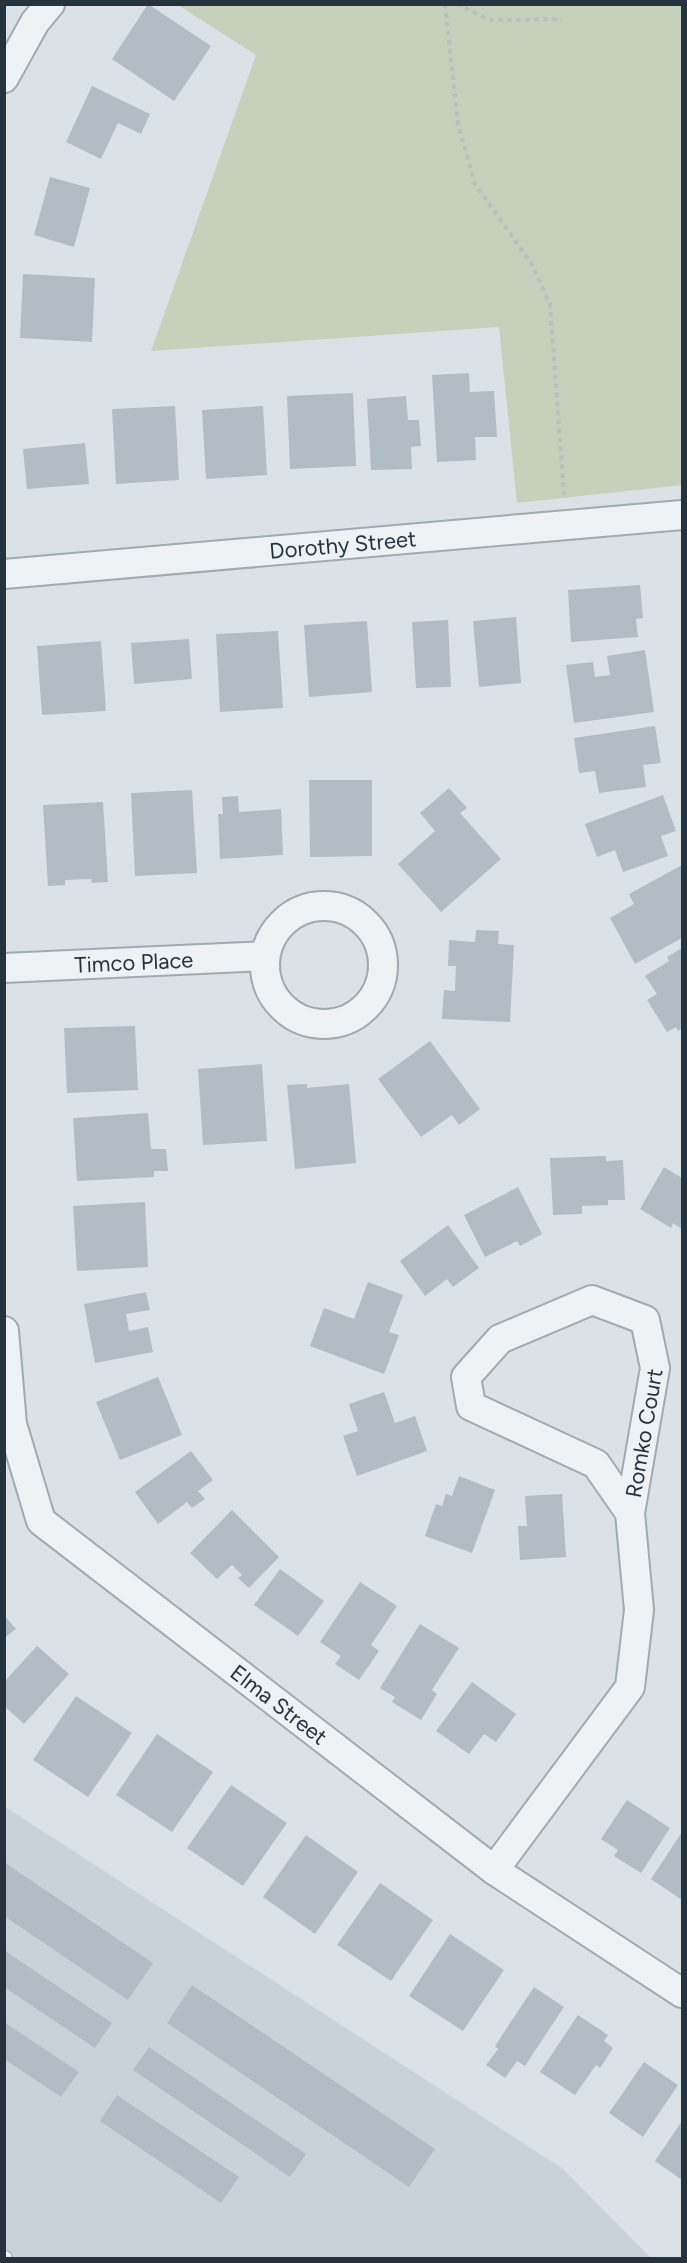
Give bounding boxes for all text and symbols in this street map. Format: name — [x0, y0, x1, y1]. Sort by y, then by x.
street label: Dorothy Street — [268, 525, 417, 565]
street label: Timco Place — [74, 946, 194, 979]
street label: Romko Court — [620, 1367, 669, 1500]
street label: Elma Street — [225, 1659, 332, 1751]

